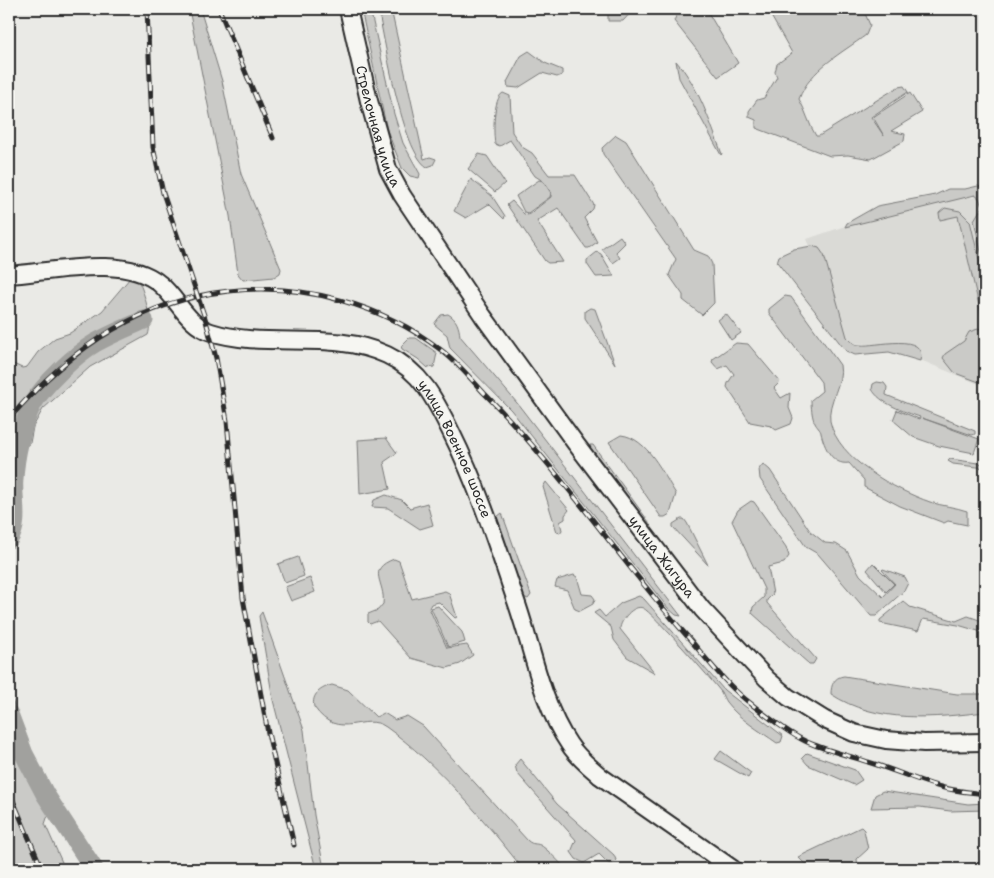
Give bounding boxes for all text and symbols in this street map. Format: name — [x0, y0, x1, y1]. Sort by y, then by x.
street label: Стрелочная улица — [352, 64, 405, 190]
street label: улица Военное шоссе — [414, 376, 496, 520]
street label: улица Жигура — [625, 512, 699, 602]

